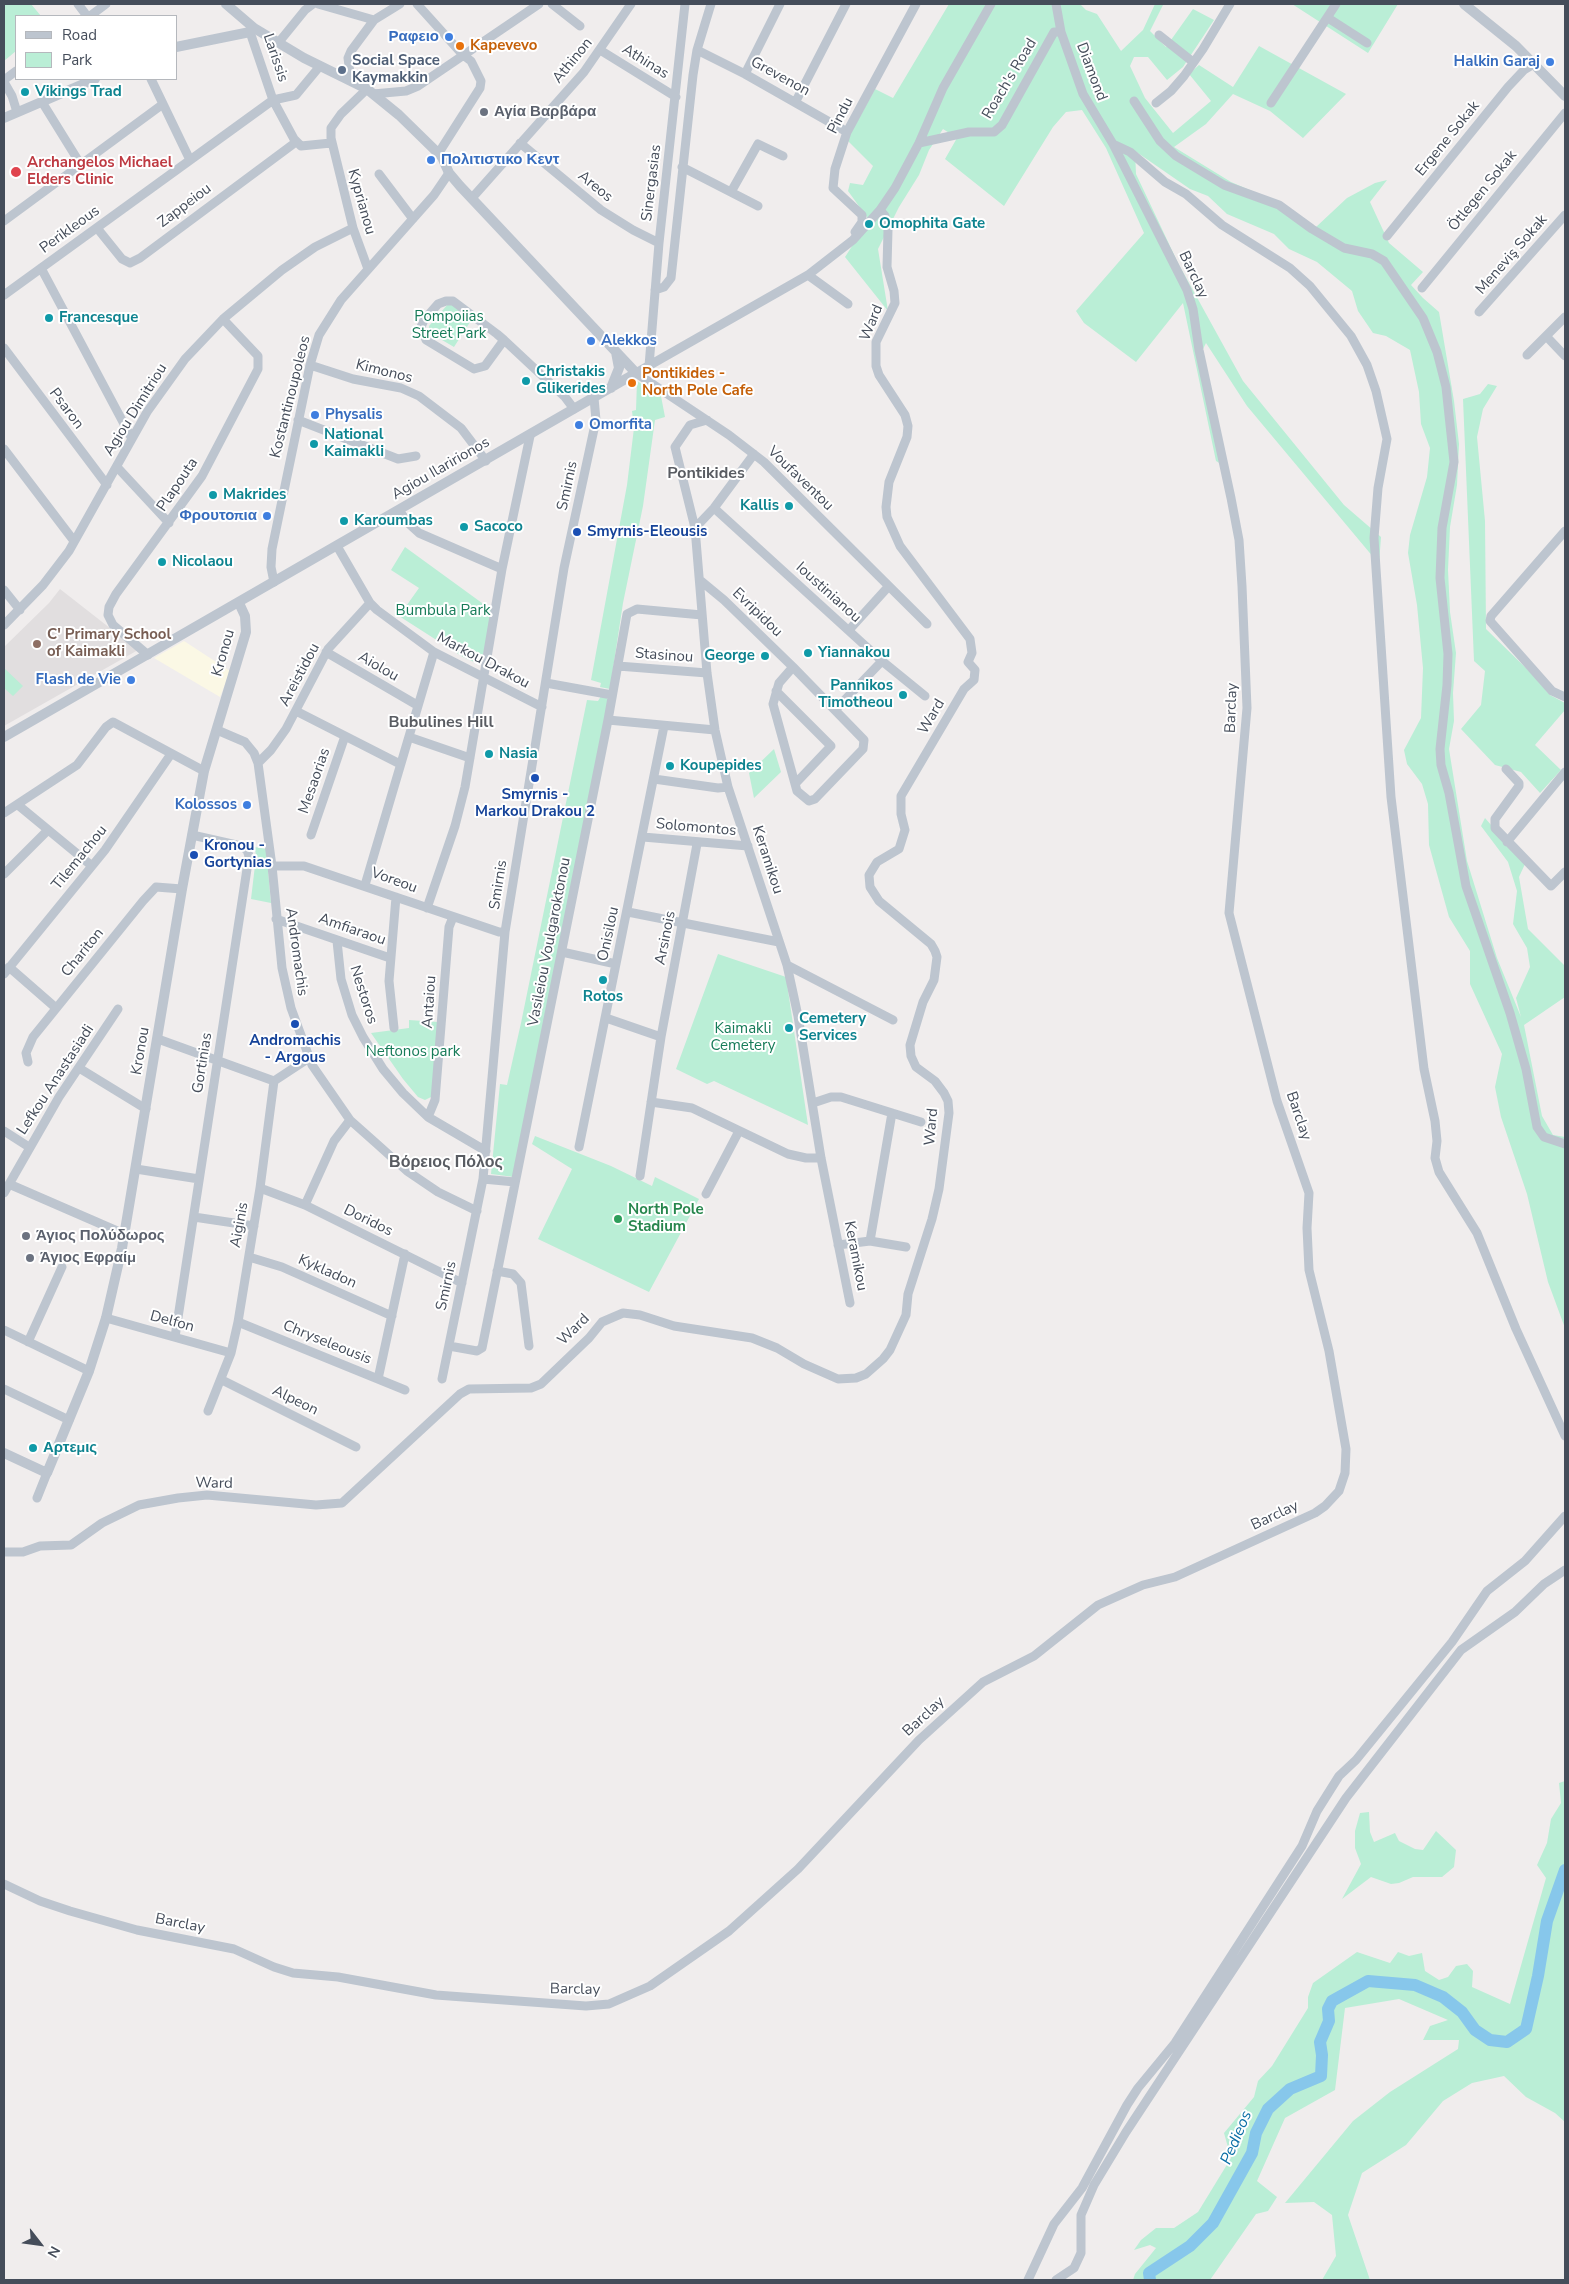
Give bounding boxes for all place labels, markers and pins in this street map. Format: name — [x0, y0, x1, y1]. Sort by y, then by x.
place label: Ραφειο — [389, 28, 439, 46]
marker: Ραφειο — [443, 31, 455, 43]
place label: Kapevevo — [470, 37, 537, 55]
marker: Kapevevo — [454, 40, 466, 52]
place label: Social Space Kaymakkin — [352, 52, 440, 87]
place label: Halkin Garaj — [1454, 53, 1540, 71]
marker: Halkin Garaj — [1544, 56, 1556, 68]
marker: Social Space Kaymakkin — [336, 64, 348, 76]
place label: Vikings Trad — [35, 83, 122, 101]
marker: Vikings Trad — [19, 86, 31, 98]
place label: Αγία Βαρβάρα — [494, 103, 596, 121]
marker: Αγία Βαρβάρα — [478, 106, 490, 118]
place label: Πολιτιστικο Κεντ — [441, 151, 560, 169]
place label: Archangelos Michael Elders Clinic — [27, 154, 172, 189]
marker: Πολιτιστικο Κεντ — [425, 154, 437, 166]
marker: Archangelos Michael Elders Clinic — [9, 165, 23, 179]
place label: Omophita Gate — [879, 215, 985, 233]
marker: Omophita Gate — [863, 218, 875, 230]
place label: Francesque — [59, 309, 138, 327]
marker: Francesque — [43, 312, 55, 324]
place label: Alekkos — [601, 332, 657, 350]
marker: Alekkos — [585, 335, 597, 347]
place label: Christakis Glikerides — [536, 363, 606, 398]
place label: Pontikides - North Pole Cafe — [642, 365, 753, 400]
marker: Christakis Glikerides — [520, 375, 532, 387]
marker: Pontikides - North Pole Cafe — [626, 377, 638, 389]
place label: Physalis — [325, 406, 383, 424]
marker: Physalis — [309, 409, 321, 421]
place label: Omorfita — [589, 416, 652, 434]
marker: Omorfita — [573, 419, 585, 431]
place label: National Kaimakli — [324, 426, 384, 461]
marker: National Kaimakli — [308, 438, 320, 450]
place label: Makrides — [223, 486, 286, 504]
marker: Makrides — [207, 489, 219, 501]
place label: Kallis — [740, 497, 779, 515]
marker: Kallis — [783, 500, 795, 512]
place label: Φρουτοπια — [179, 507, 257, 525]
marker: Φρουτοπια — [261, 510, 273, 522]
place label: Karoumbas — [354, 512, 433, 530]
marker: Karoumbas — [338, 515, 350, 527]
place label: Sacoco — [474, 518, 523, 536]
marker: Sacoco — [458, 521, 470, 533]
place label: Smyrnis-Eleousis — [587, 523, 707, 541]
marker: Smyrnis-Eleousis — [571, 526, 583, 538]
place label: Nicolaou — [172, 553, 233, 571]
marker: Nicolaou — [156, 556, 168, 568]
place label: C' Primary School of Kaimakli — [47, 626, 171, 661]
marker: C' Primary School of Kaimakli — [31, 638, 43, 650]
place label: Yiannakou — [818, 644, 890, 662]
place label: George — [704, 647, 755, 665]
marker: Yiannakou — [802, 647, 814, 659]
marker: George — [759, 650, 771, 662]
place label: Flash de Vie — [36, 671, 121, 689]
marker: Flash de Vie — [125, 674, 137, 686]
place label: Pannikos Timotheou — [818, 677, 893, 712]
marker: Pannikos Timotheou — [897, 689, 909, 701]
place label: Nasia — [499, 745, 538, 763]
marker: Nasia — [483, 748, 495, 760]
place label: Koupepides — [680, 757, 761, 775]
marker: Koupepides — [664, 760, 676, 772]
marker: Smyrnis - Markou Drakou 2 — [529, 772, 541, 784]
place label: Smyrnis - Markou Drakou 2 — [475, 786, 595, 821]
place label: Kolossos — [175, 796, 237, 814]
marker: Kolossos — [241, 799, 253, 811]
place label: Kronou - Gortynias — [204, 837, 272, 872]
marker: Kronou - Gortynias — [188, 849, 200, 861]
marker: Rotos — [597, 974, 609, 986]
place label: Rotos — [583, 988, 623, 1006]
place label: Cemetery Services — [799, 1010, 866, 1045]
marker: Andromachis - Argous — [289, 1018, 301, 1030]
marker: Cemetery Services — [783, 1022, 795, 1034]
place label: Andromachis - Argous — [249, 1032, 341, 1067]
place label: North Pole Stadium — [628, 1201, 704, 1236]
marker: North Pole Stadium — [612, 1213, 624, 1225]
place label: Άγιος Πολύδωρος — [36, 1227, 165, 1245]
marker: Άγιος Πολύδωρος — [20, 1230, 32, 1242]
place label: Άγιος Εφραίμ — [40, 1249, 136, 1267]
marker: Άγιος Εφραίμ — [24, 1252, 36, 1264]
place label: Αρτεμις — [43, 1439, 97, 1457]
marker: Αρτεμις — [27, 1442, 39, 1454]

